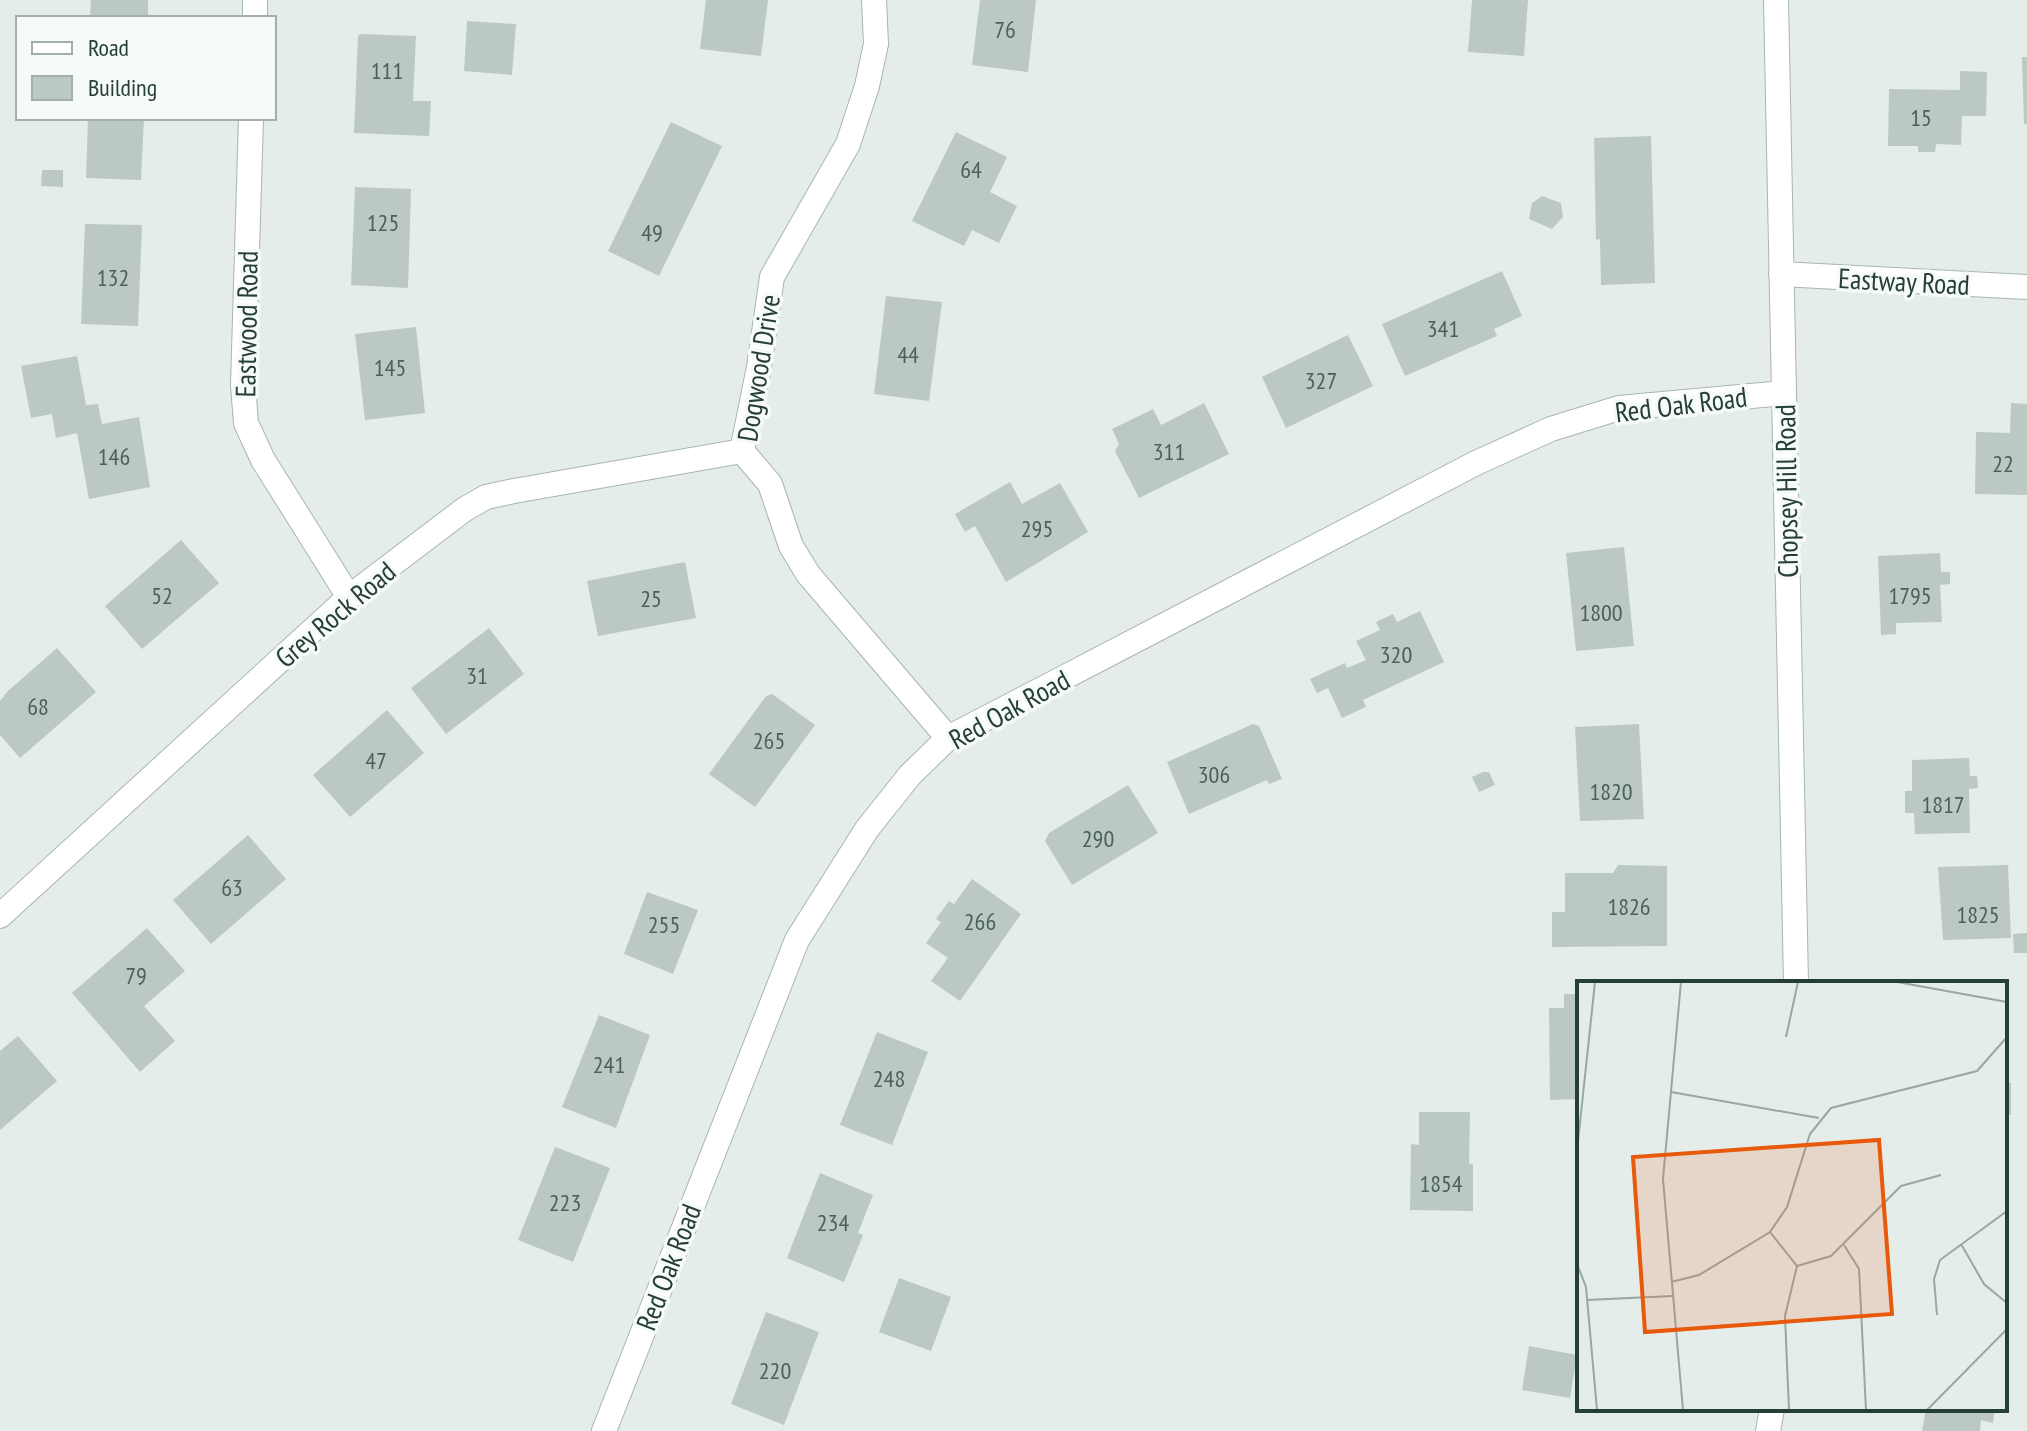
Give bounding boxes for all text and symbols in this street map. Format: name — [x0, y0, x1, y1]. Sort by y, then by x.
house number: 76 — [994, 14, 1016, 45]
legend — [16, 16, 276, 120]
text: Road — [88, 32, 129, 63]
house number: 111 — [371, 55, 403, 86]
text: Building — [88, 72, 157, 103]
house number: 15 — [1910, 102, 1932, 133]
house number: 64 — [960, 154, 982, 185]
house number: 125 — [367, 207, 399, 238]
house number: 49 — [641, 217, 663, 248]
street label: Eastwood Road — [226, 250, 266, 398]
street label: Eastway Road — [1837, 259, 1971, 303]
house number: 132 — [97, 262, 129, 293]
street label: Dogwood Drive — [728, 292, 788, 444]
house number: 341 — [1427, 313, 1459, 344]
house number: 44 — [897, 339, 919, 370]
house number: 145 — [374, 352, 406, 383]
house number: 327 — [1305, 365, 1337, 396]
street label: Red Oak Road — [1613, 378, 1749, 430]
street label: Chopsey Hill Road — [1766, 404, 1806, 578]
house number: 311 — [1153, 436, 1185, 467]
house number: 146 — [98, 441, 130, 472]
house number: 22 — [1992, 448, 2014, 479]
house number: 295 — [1021, 513, 1053, 544]
street label: Grey Rock Road — [267, 553, 403, 675]
house number: 52 — [151, 580, 173, 611]
house number: 1795 — [1888, 580, 1932, 611]
house number: 25 — [640, 583, 662, 614]
house number: 1800 — [1579, 597, 1623, 628]
house number: 320 — [1380, 639, 1412, 670]
house number: 31 — [466, 660, 488, 691]
street label: Red Oak Road — [942, 661, 1076, 757]
house number: 68 — [27, 691, 49, 722]
house number: 265 — [753, 725, 785, 756]
house number: 47 — [365, 745, 387, 776]
house number: 306 — [1198, 759, 1230, 790]
house number: 1820 — [1589, 776, 1633, 807]
house number: 1817 — [1921, 789, 1965, 820]
house number: 290 — [1082, 823, 1114, 854]
house number: 63 — [221, 872, 243, 903]
house number: 1826 — [1607, 891, 1651, 922]
house number: 1825 — [1956, 899, 2000, 930]
house number: 266 — [964, 906, 996, 937]
house number: 255 — [648, 909, 680, 940]
house number: 79 — [125, 960, 147, 991]
inset map — [1577, 981, 2007, 1411]
house number: 241 — [593, 1049, 625, 1080]
house number: 248 — [873, 1063, 905, 1094]
house number: 1854 — [1419, 1168, 1463, 1199]
house number: 223 — [549, 1187, 581, 1218]
street label: Red Oak Road — [627, 1199, 709, 1335]
house number: 234 — [817, 1207, 849, 1238]
house number: 220 — [759, 1355, 791, 1386]

